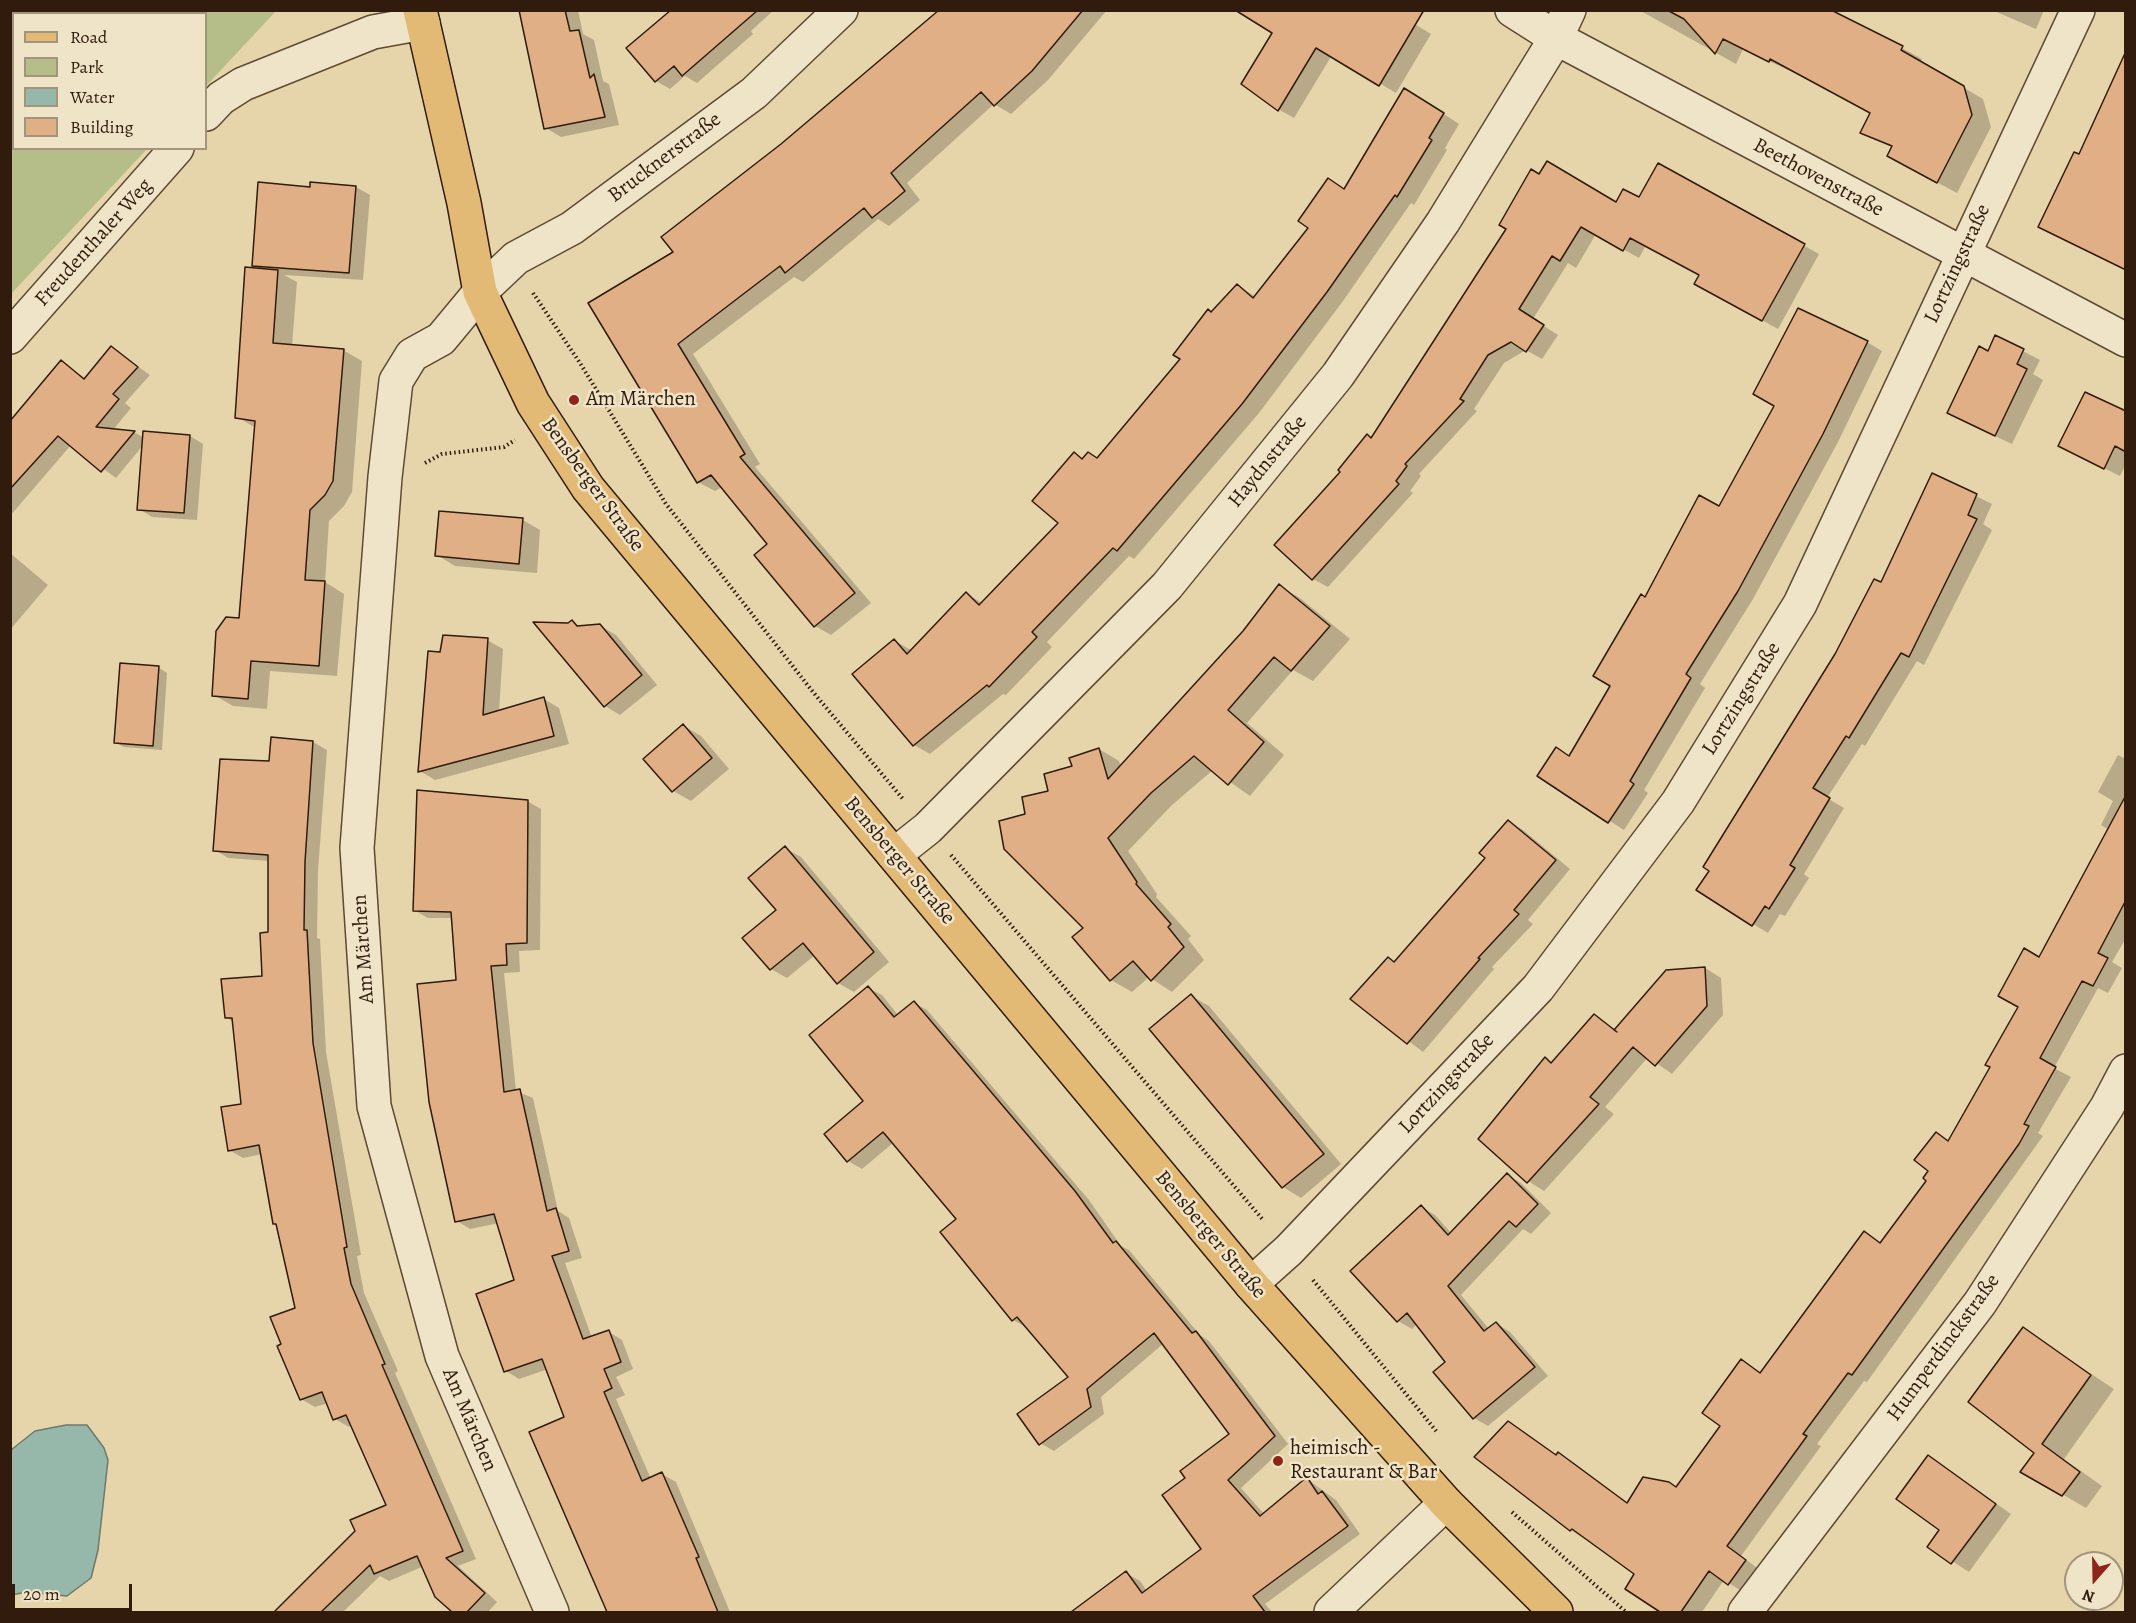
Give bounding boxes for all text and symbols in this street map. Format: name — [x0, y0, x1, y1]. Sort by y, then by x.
legend — [12, 12, 207, 150]
text: Road — [70, 25, 107, 49]
text: Park — [70, 55, 104, 79]
text: Water — [70, 85, 115, 109]
street label: Brucknerstraße — [604, 107, 726, 209]
text: Building — [70, 115, 134, 139]
street label: Beethovenstraße — [1748, 133, 1888, 223]
street label: Freudenthaler Weg — [30, 174, 158, 312]
street label: Lortzingstraße — [1919, 200, 1997, 328]
place label: Am Märchen — [586, 387, 696, 413]
marker: Am Märchen — [567, 393, 581, 407]
street label: Haydnstraße — [1223, 411, 1313, 513]
street label: Bensberger Straße — [535, 413, 649, 557]
street label: Lortzingstraße — [1697, 638, 1787, 760]
street label: Bensberger Straße — [838, 792, 960, 930]
street label: Am Märchen — [348, 893, 380, 1005]
street label: Lortzingstraße — [1394, 1028, 1500, 1140]
street label: Bensberger Straße — [1149, 1166, 1271, 1304]
street label: Humperdinckstraße — [1882, 1269, 2006, 1427]
street label: Am Märchen — [436, 1365, 502, 1475]
place label: heimisch - Restaurant & Bar — [1290, 1436, 1438, 1486]
marker: heimisch - Restaurant & Bar — [1271, 1454, 1285, 1468]
north arrow — [2064, 1551, 2124, 1611]
scale bar — [15, 1572, 135, 1610]
text: 20 m — [23, 1582, 60, 1606]
text: N — [2079, 1584, 2098, 1608]

